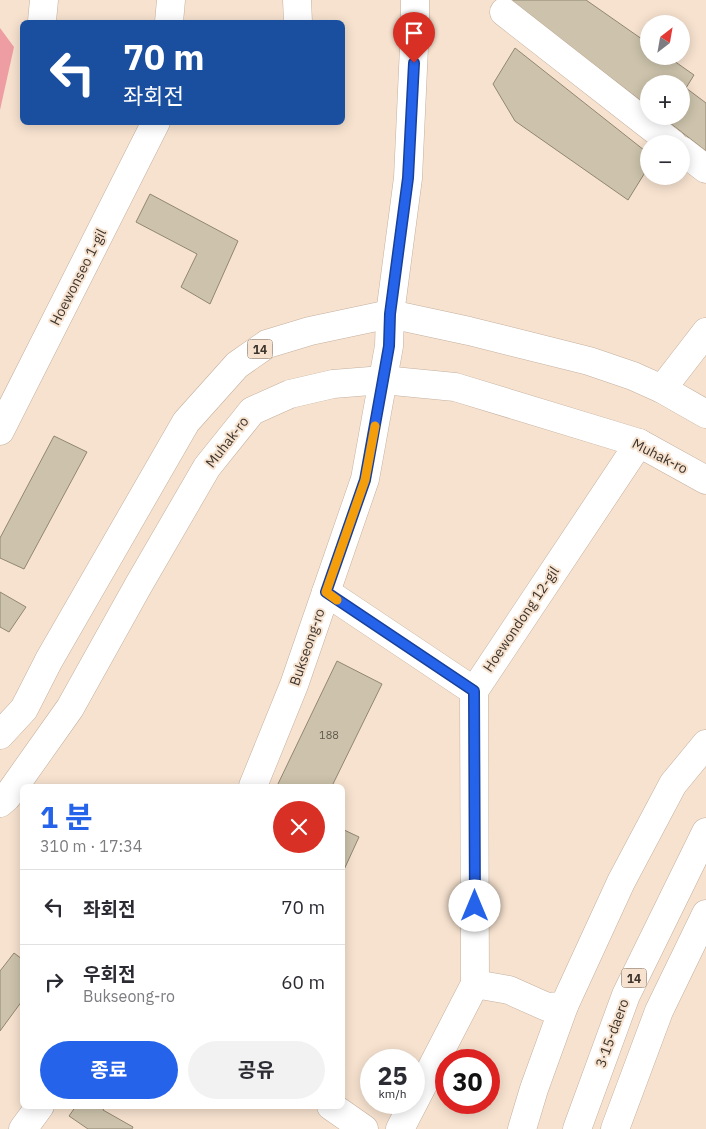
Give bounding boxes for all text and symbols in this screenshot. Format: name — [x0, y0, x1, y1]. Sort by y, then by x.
pin — [393, 12, 435, 63]
north arrow — [640, 15, 690, 65]
map controls — [640, 15, 690, 185]
icon: arrive — [400, 19, 428, 47]
text: 70 m — [123, 34, 205, 80]
icon: left — [40, 40, 105, 105]
button: + — [640, 75, 690, 125]
text: 좌회전 — [123, 81, 184, 110]
button: − — [640, 135, 690, 185]
street label: Hoewonseo 1-gil — [46, 225, 110, 328]
road number: 14 — [248, 339, 272, 358]
street label: Muhak-ro — [201, 413, 253, 471]
street label: Muhak-ro — [629, 434, 691, 478]
street label: Hoewondong 12-gil — [479, 563, 563, 675]
street label: Bukseong-ro — [285, 606, 329, 688]
house number: 188 — [319, 728, 339, 742]
text: 1 분 — [40, 797, 93, 836]
button: close — [273, 801, 325, 853]
text: 310 m · 17:34 — [40, 836, 142, 856]
position arrow — [448, 879, 500, 931]
icon: left — [40, 893, 68, 921]
text: 70 m — [281, 895, 325, 919]
text: 좌회전 — [83, 897, 135, 921]
text: 우회전 — [83, 962, 135, 986]
icon: right — [40, 968, 68, 996]
road number: 14 — [622, 968, 646, 988]
text: 60 m — [281, 970, 325, 994]
text: Bukseong-ro — [83, 986, 175, 1006]
street label: 3·15-daero — [591, 996, 633, 1070]
button: 종료 — [40, 1041, 178, 1099]
button: 공유 — [188, 1041, 325, 1099]
speed limit sign: 30 — [435, 1049, 500, 1114]
text: 25 — [377, 1059, 408, 1092]
text: km/h — [378, 1086, 407, 1101]

